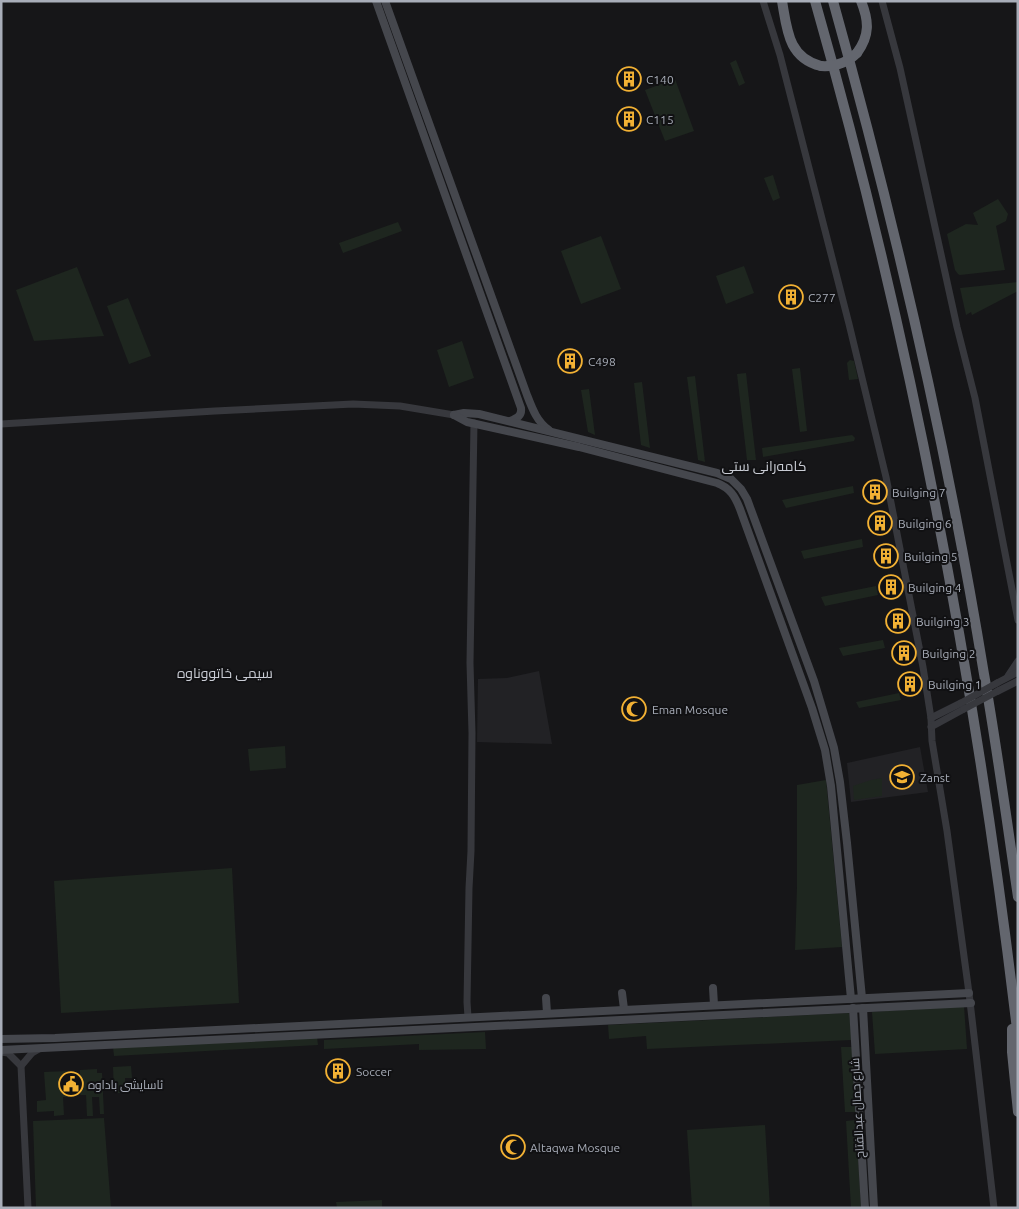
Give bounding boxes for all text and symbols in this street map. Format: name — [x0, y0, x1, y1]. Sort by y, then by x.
building icon: C140 — [616, 66, 642, 92]
place label: C140 — [646, 73, 674, 86]
building icon: C115 — [616, 106, 642, 132]
place label: C115 — [646, 113, 674, 126]
building icon: C277 — [778, 284, 804, 310]
place label: C277 — [808, 291, 836, 304]
building icon: C498 — [557, 348, 583, 374]
place label: C498 — [588, 355, 616, 368]
district label: كامه‌رانی ستی — [722, 458, 806, 474]
building icon: Builging 7 — [862, 479, 888, 505]
place label: Builging 7 — [892, 486, 946, 499]
building icon: Builging 6 — [867, 510, 893, 536]
place label: Builging 6 — [898, 517, 952, 530]
building icon: Builging 5 — [873, 543, 899, 569]
place label: Builging 5 — [904, 550, 958, 563]
building icon: Builging 4 — [878, 574, 904, 600]
place label: Builging 4 — [908, 581, 962, 594]
building icon: Builging 3 — [885, 608, 911, 634]
place label: Builging 3 — [916, 615, 970, 628]
building icon: Builging 2 — [891, 640, 917, 666]
place label: Builging 2 — [922, 647, 976, 660]
district label: سیمی خاتووناوه — [177, 665, 273, 681]
building icon: Builging 1 — [897, 671, 923, 697]
place label: Builging 1 — [928, 678, 982, 691]
mosque icon: Eman Mosque — [621, 696, 647, 722]
place label: Eman Mosque — [652, 703, 728, 716]
school or university icon: Zanst — [889, 764, 915, 790]
place label: Zanst — [920, 771, 950, 784]
street label: شارع جمال عبدالفتاح — [848, 1057, 868, 1158]
building icon: Soccer — [325, 1058, 351, 1084]
place label: Soccer — [356, 1065, 392, 1078]
public building icon: ئاسايشى باداوه — [58, 1071, 84, 1097]
place label: ئاسايشى باداوه — [88, 1078, 163, 1092]
mosque icon: Altaqwa Mosque — [500, 1134, 526, 1160]
place label: Altaqwa Mosque — [530, 1141, 620, 1154]

